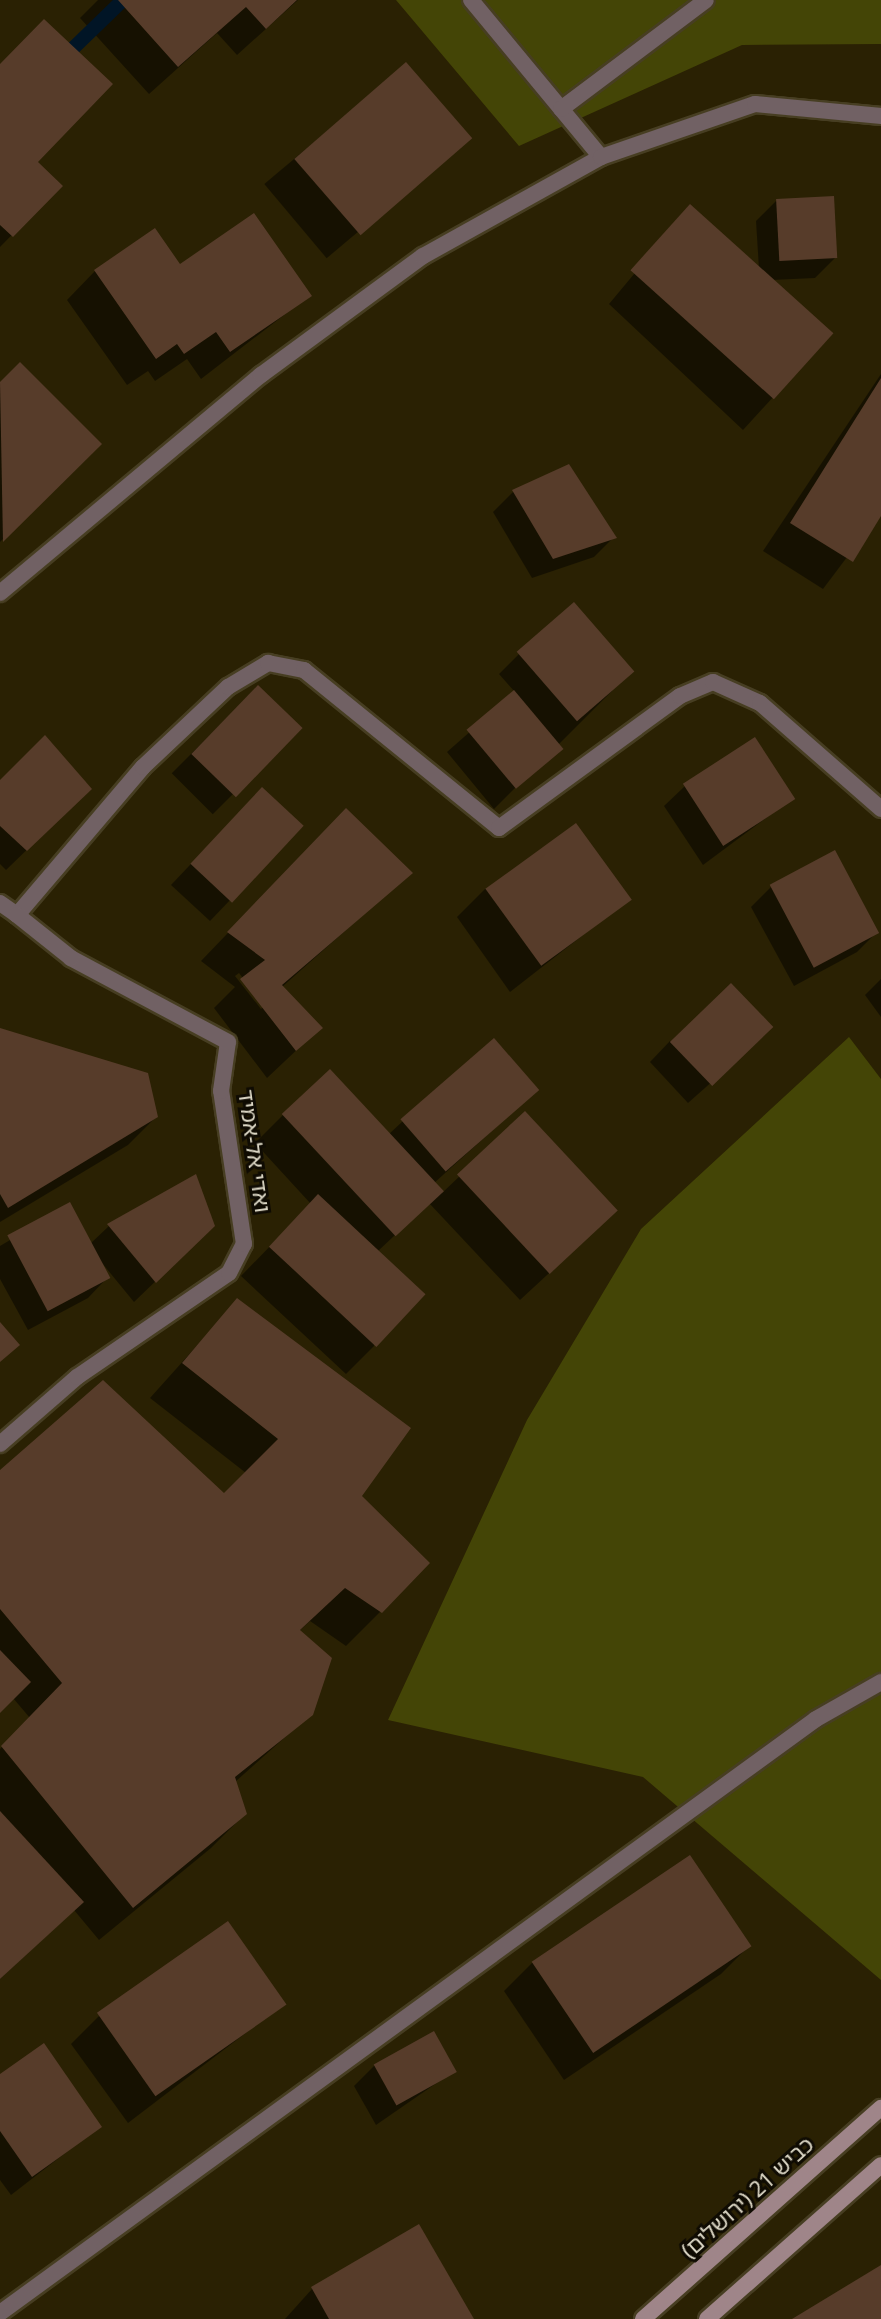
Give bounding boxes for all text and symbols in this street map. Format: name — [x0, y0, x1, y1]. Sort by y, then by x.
street label: ואדי אל-אמיד — [233, 1088, 277, 1214]
street label: כביש 21 (ירושלים) — [675, 2131, 819, 2263]

